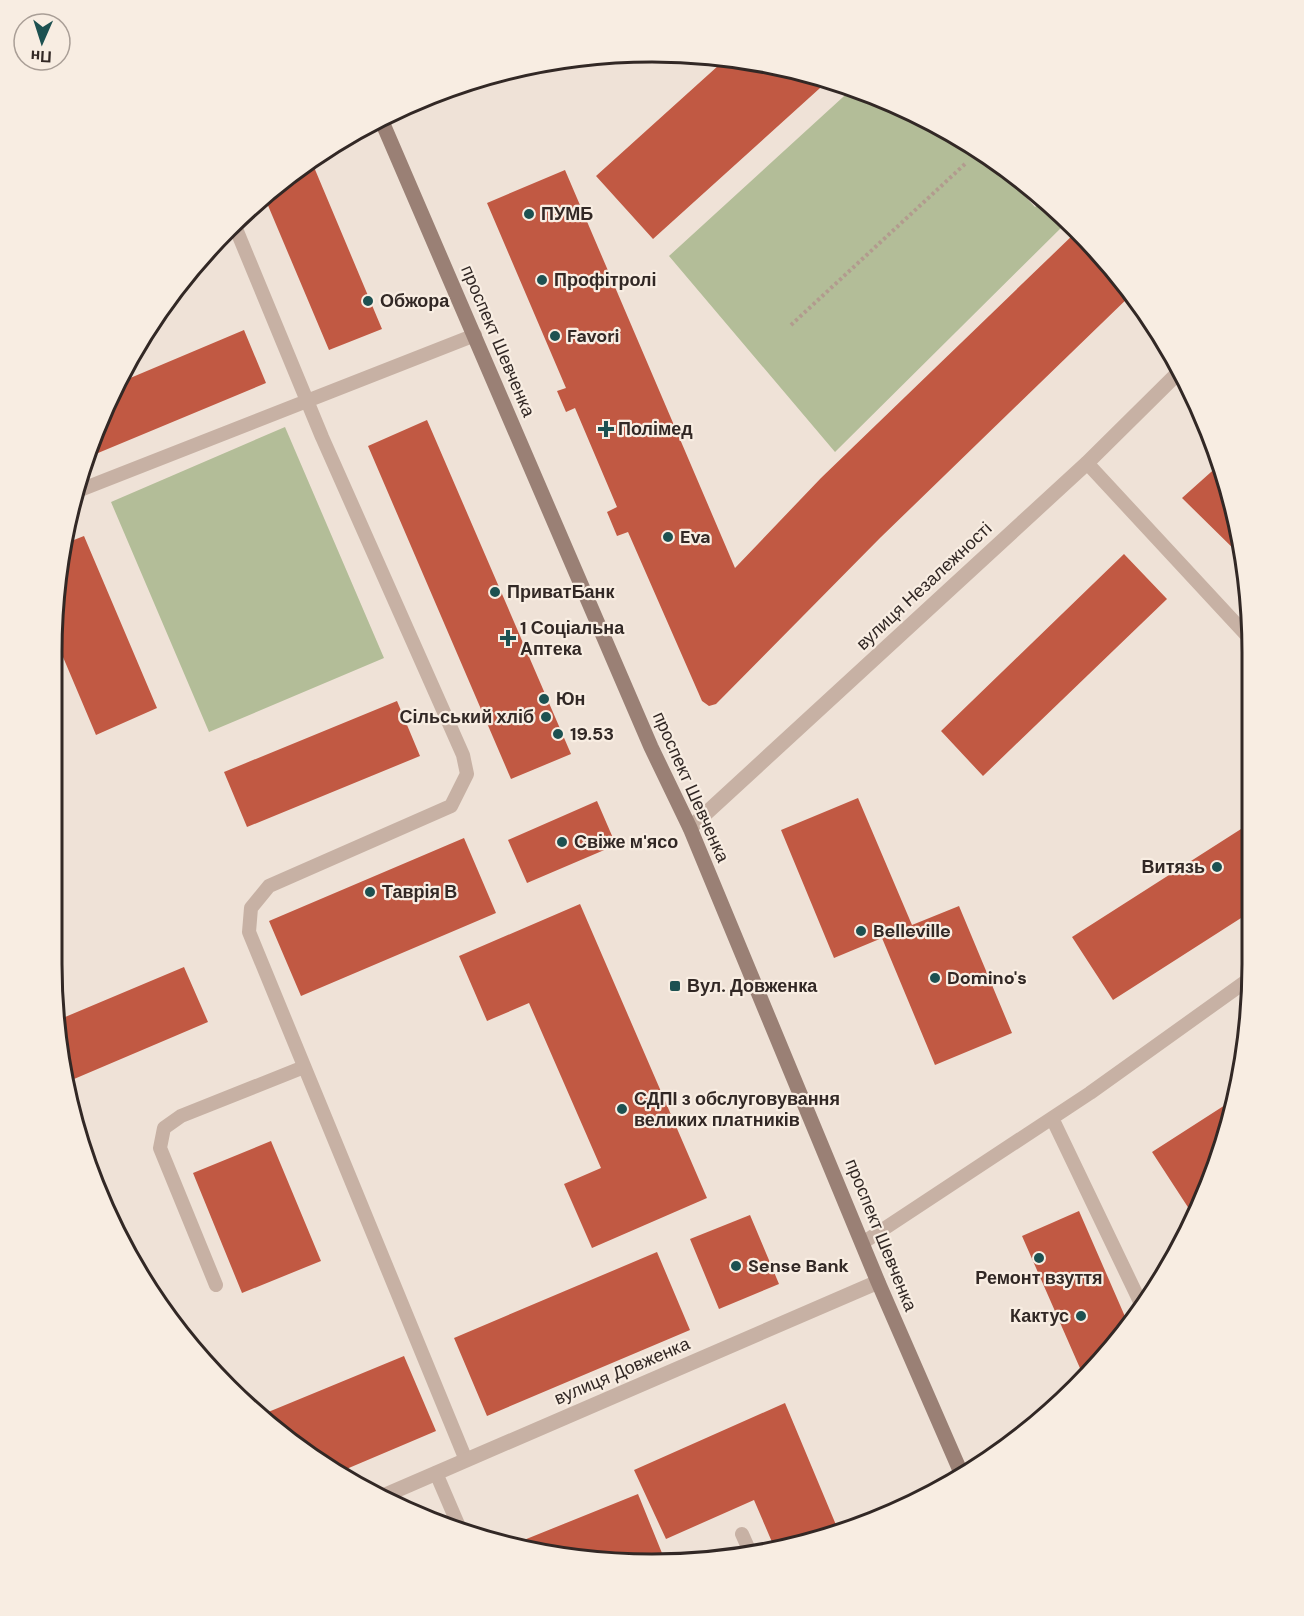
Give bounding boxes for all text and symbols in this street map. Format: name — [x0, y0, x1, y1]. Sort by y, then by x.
north arrow — [12, 12, 72, 72]
text: Пн — [30, 45, 52, 68]
place label: ПУМБ — [541, 202, 593, 226]
marker: ПУМБ — [522, 207, 536, 221]
street label: проспект Шевченка — [455, 262, 541, 421]
place label: Профітролі — [554, 268, 656, 292]
marker: Профітролі — [535, 273, 549, 287]
place label: Обжора — [380, 289, 450, 313]
marker: Обжора — [361, 294, 375, 308]
place label: Favori — [567, 324, 620, 348]
marker: Favori — [548, 329, 562, 343]
place label: Полімед — [618, 417, 693, 441]
marker: Полімед — [599, 422, 613, 436]
street label: вулиця Незалежності — [851, 517, 997, 655]
place label: Eva — [680, 525, 711, 549]
marker: Eva — [661, 530, 675, 544]
place label: ПриватБанк — [507, 580, 615, 604]
marker: ПриватБанк — [488, 585, 502, 599]
place label: 1 Соціальна Аптека — [520, 616, 625, 661]
marker: 1 Соціальна Аптека — [501, 631, 515, 645]
place label: Юн — [556, 687, 585, 711]
marker: Юн — [537, 692, 551, 706]
place label: Сільський хліб — [399, 705, 534, 729]
street label: проспект Шевченка — [647, 708, 735, 867]
marker: Сільський хліб — [539, 710, 553, 724]
place label: 19.53 — [570, 722, 614, 746]
marker: 19.53 — [551, 727, 565, 741]
place label: Свіже м'ясо — [574, 830, 678, 854]
marker: Свіже м'ясо — [555, 835, 569, 849]
place label: Витязь — [1142, 855, 1205, 879]
marker: Витязь — [1210, 860, 1224, 874]
place label: Таврія В — [382, 880, 457, 904]
marker: Таврія В — [363, 885, 377, 899]
place label: Belleville — [873, 919, 951, 943]
marker: Belleville — [854, 924, 868, 938]
place label: Domino's — [947, 966, 1027, 990]
marker: Domino's — [928, 971, 942, 985]
place label: Вул. Довженка — [687, 974, 818, 998]
marker: Вул. Довженка — [668, 979, 682, 993]
place label: СДПІ з обслуговування великих платників — [634, 1087, 840, 1132]
marker: СДПІ з обслуговування великих платників — [615, 1102, 629, 1116]
street label: проспект Шевченка — [839, 1155, 923, 1316]
marker: Ремонт взуття — [1032, 1251, 1046, 1265]
place label: Sense Bank — [748, 1254, 850, 1278]
marker: Sense Bank — [729, 1259, 743, 1273]
place label: Ремонт взуття — [975, 1266, 1103, 1290]
place label: Кактус — [1010, 1304, 1069, 1328]
marker: Кактус — [1074, 1309, 1088, 1323]
street label: вулиця Довженка — [550, 1331, 694, 1410]

